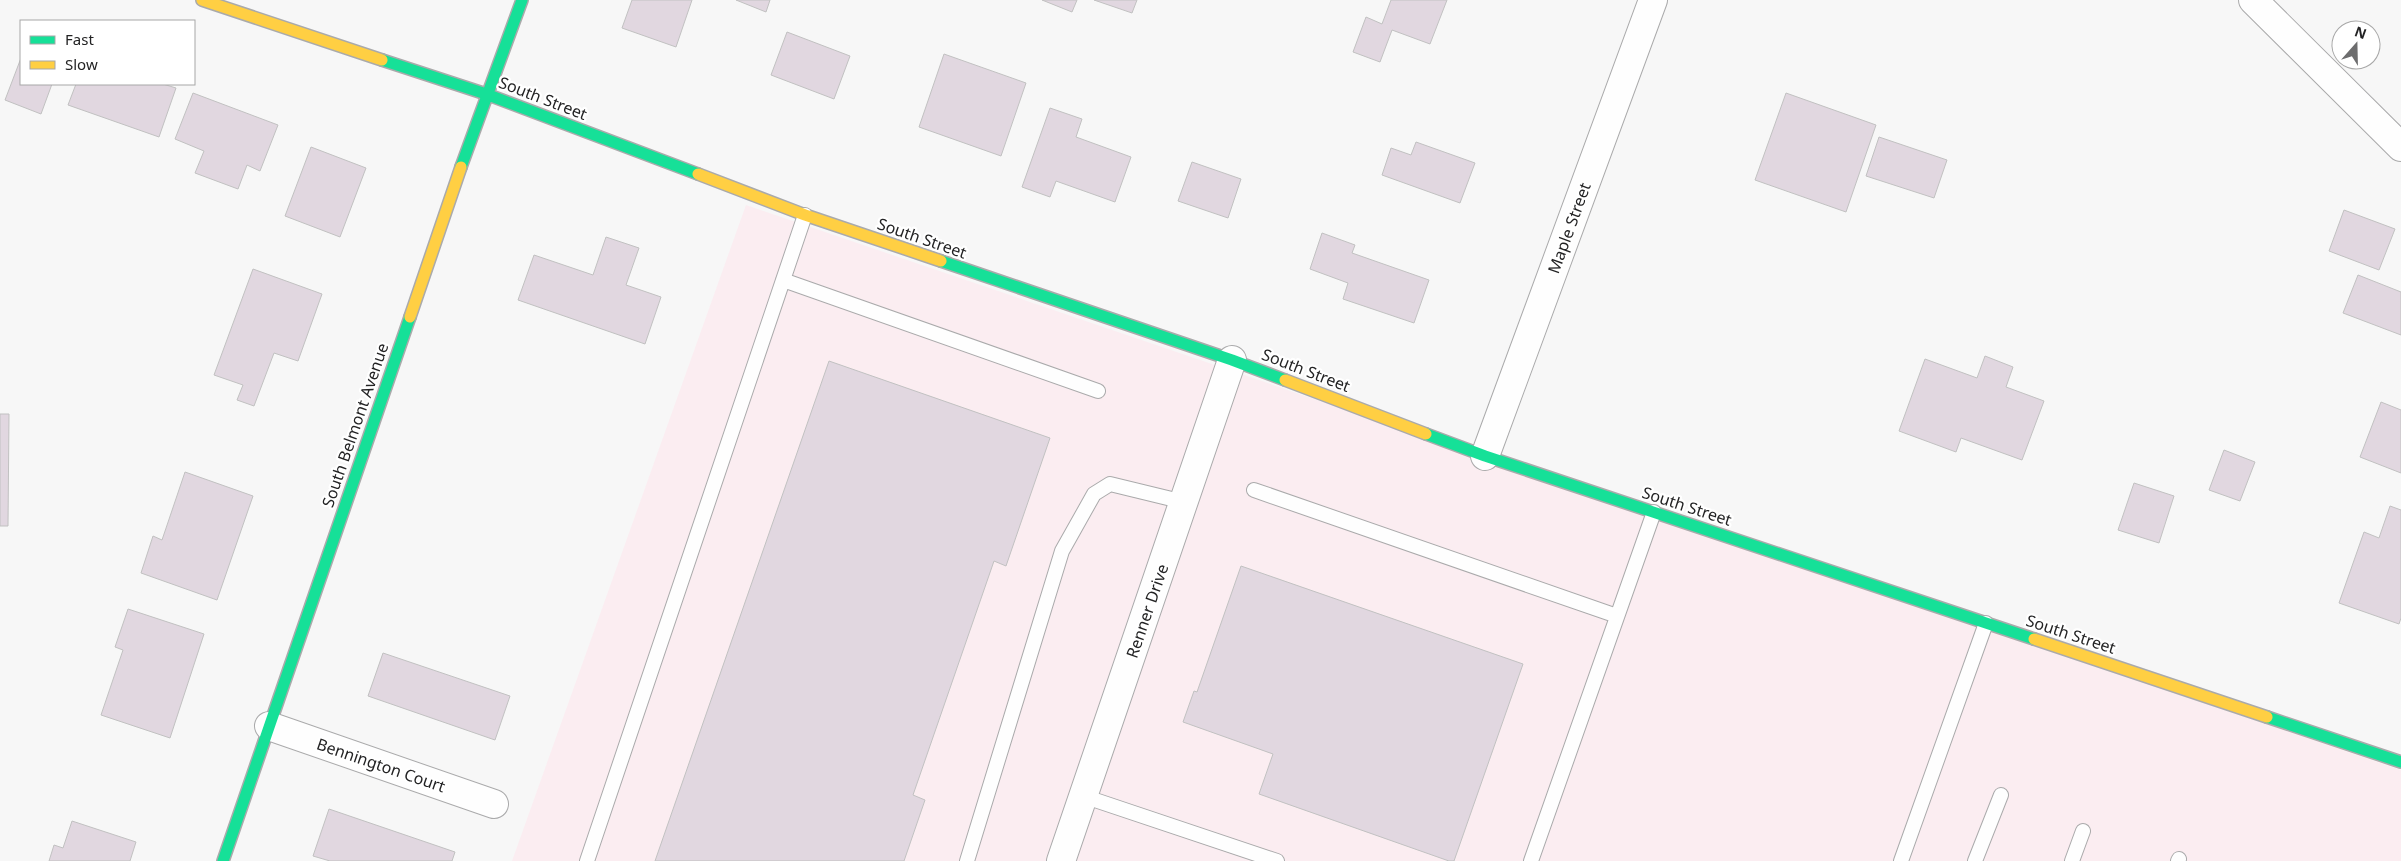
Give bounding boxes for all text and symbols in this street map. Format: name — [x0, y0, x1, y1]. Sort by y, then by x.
legend — [20, 20, 195, 85]
north arrow — [2331, 20, 2381, 70]
text: N — [2352, 21, 2369, 43]
text: Fast — [65, 29, 94, 49]
text: Slow — [65, 54, 98, 74]
street label: South Street — [496, 71, 590, 125]
street label: Maple Street — [1542, 179, 1596, 277]
street label: South Street — [875, 212, 970, 264]
street label: South Belmont Avenue — [317, 340, 393, 510]
street label: South Street — [1259, 343, 1353, 397]
street label: South Street — [1639, 481, 1735, 531]
street label: Renner Drive — [1121, 561, 1173, 661]
street label: South Street — [2023, 609, 2119, 659]
street label: Bennington Court — [314, 733, 448, 797]

